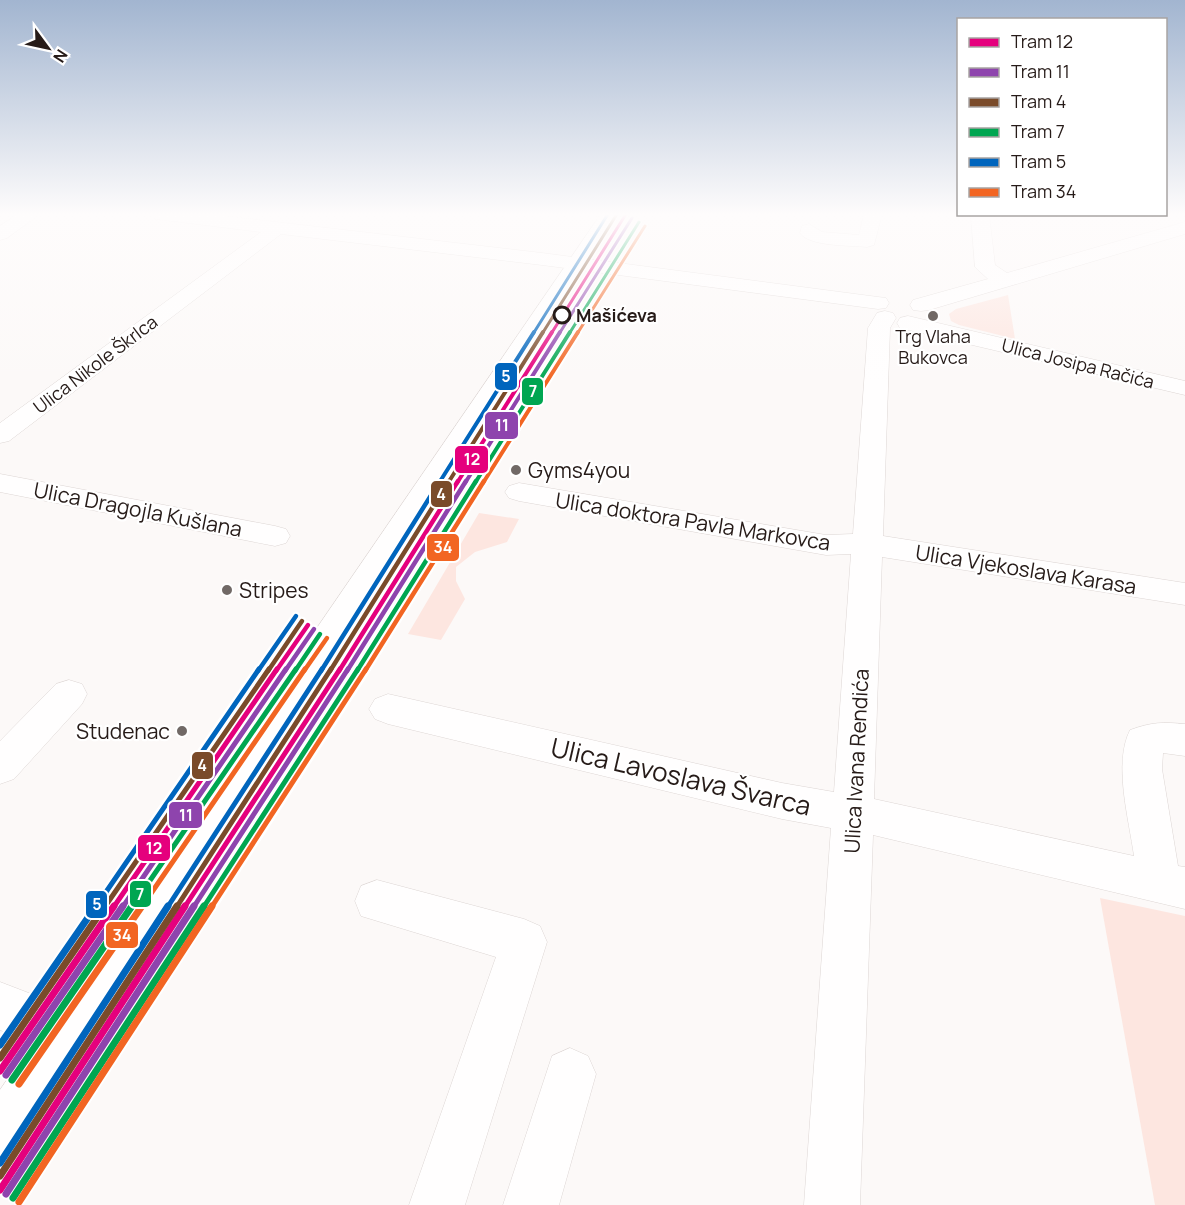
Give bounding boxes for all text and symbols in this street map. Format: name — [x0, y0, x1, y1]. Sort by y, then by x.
north arrow — [18, 18, 78, 78]
legend — [957, 18, 1167, 216]
text: Tram 12 — [1011, 29, 1073, 53]
text: N — [48, 45, 73, 67]
text: Tram 11 — [1011, 59, 1070, 83]
text: Tram 4 — [1011, 89, 1066, 113]
text: Tram 7 — [1011, 119, 1065, 143]
text: Tram 5 — [1011, 149, 1066, 173]
text: Tram 34 — [1011, 179, 1076, 203]
place label: Mašićeva — [576, 303, 657, 327]
marker: Mašićeva — [553, 306, 571, 324]
street label: Ulica Nikole Škrlca — [28, 309, 162, 419]
marker: Trg Vlaha Bukovca — [926, 309, 940, 323]
place label: Trg Vlaha Bukovca — [895, 324, 971, 369]
street label: Ulica Josipa Račića — [999, 332, 1157, 394]
line badge: 5 — [494, 362, 518, 391]
text: 5 — [501, 365, 511, 387]
line badge: 7 — [521, 377, 544, 406]
text: 7 — [529, 380, 537, 402]
line badge: 11 — [484, 411, 519, 440]
text: 11 — [495, 414, 509, 436]
line badge: 12 — [454, 445, 489, 474]
text: 12 — [464, 448, 480, 470]
place label: Gyms4you — [528, 456, 630, 484]
marker: Gyms4you — [509, 463, 523, 477]
street label: Ulica Dragojla Kušlana — [31, 475, 245, 543]
line badge: 4 — [430, 480, 453, 508]
text: 4 — [436, 483, 446, 505]
street label: Ulica doktora Pavla Markovca — [553, 485, 833, 557]
line badge: 34 — [426, 533, 460, 562]
text: 34 — [433, 536, 453, 558]
street label: Ulica Vjekoslava Karasa — [913, 538, 1139, 600]
place label: Stripes — [239, 576, 309, 604]
marker: Stripes — [220, 583, 234, 597]
street label: Ulica Ivana Rendića — [837, 668, 875, 854]
place label: Studenac — [76, 717, 170, 745]
marker: Studenac — [175, 724, 189, 738]
street label: Ulica Lavoslava Švarca — [547, 729, 815, 823]
line badge: 4 — [191, 751, 214, 780]
text: 4 — [197, 754, 207, 776]
line badge: 11 — [168, 801, 203, 829]
text: 11 — [179, 804, 193, 826]
line badge: 12 — [137, 834, 171, 862]
text: 12 — [146, 837, 162, 859]
line badge: 7 — [129, 880, 152, 908]
text: 7 — [136, 883, 144, 905]
line badge: 5 — [85, 890, 108, 919]
text: 5 — [92, 893, 102, 915]
line badge: 34 — [105, 921, 139, 949]
text: 34 — [112, 924, 132, 946]

